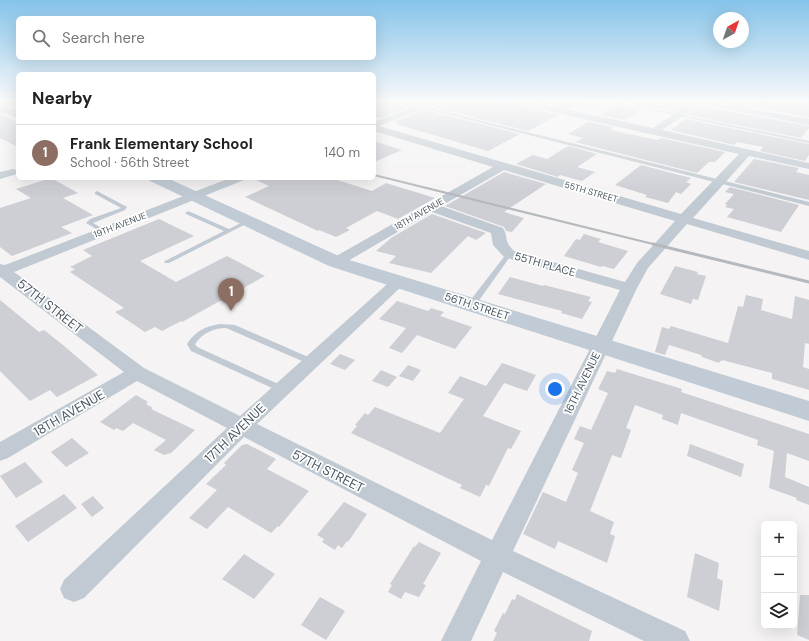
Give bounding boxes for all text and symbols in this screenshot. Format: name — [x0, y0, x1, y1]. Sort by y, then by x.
north arrow — [713, 12, 749, 48]
search box — [16, 16, 376, 60]
icon: search — [30, 27, 52, 49]
text: Search here — [62, 28, 145, 48]
text: Nearby — [32, 87, 92, 109]
text: Frank Elementary School — [70, 134, 253, 154]
text: 1 — [43, 144, 47, 161]
text: 140 m — [324, 144, 360, 161]
text: School · 56th Street — [70, 154, 189, 171]
street label: 55TH STREET — [563, 179, 619, 205]
street label: 18TH AVENUE — [392, 195, 446, 233]
street label: 19TH AVENUE — [92, 210, 148, 240]
street label: 55TH PLACE — [513, 249, 577, 279]
street label: 57TH STREET — [14, 275, 86, 337]
pin: 1 — [218, 278, 244, 311]
street label: 56TH STREET — [443, 289, 511, 323]
street label: 16TH AVENUE — [561, 350, 603, 416]
your location — [545, 379, 565, 399]
street label: 18TH AVENUE — [30, 386, 108, 440]
street label: 17TH AVENUE — [201, 399, 269, 467]
street label: 57TH STREET — [289, 446, 367, 496]
map controls — [761, 521, 797, 629]
button: + — [761, 521, 797, 557]
button: − — [761, 557, 797, 593]
button: layers — [761, 593, 797, 629]

